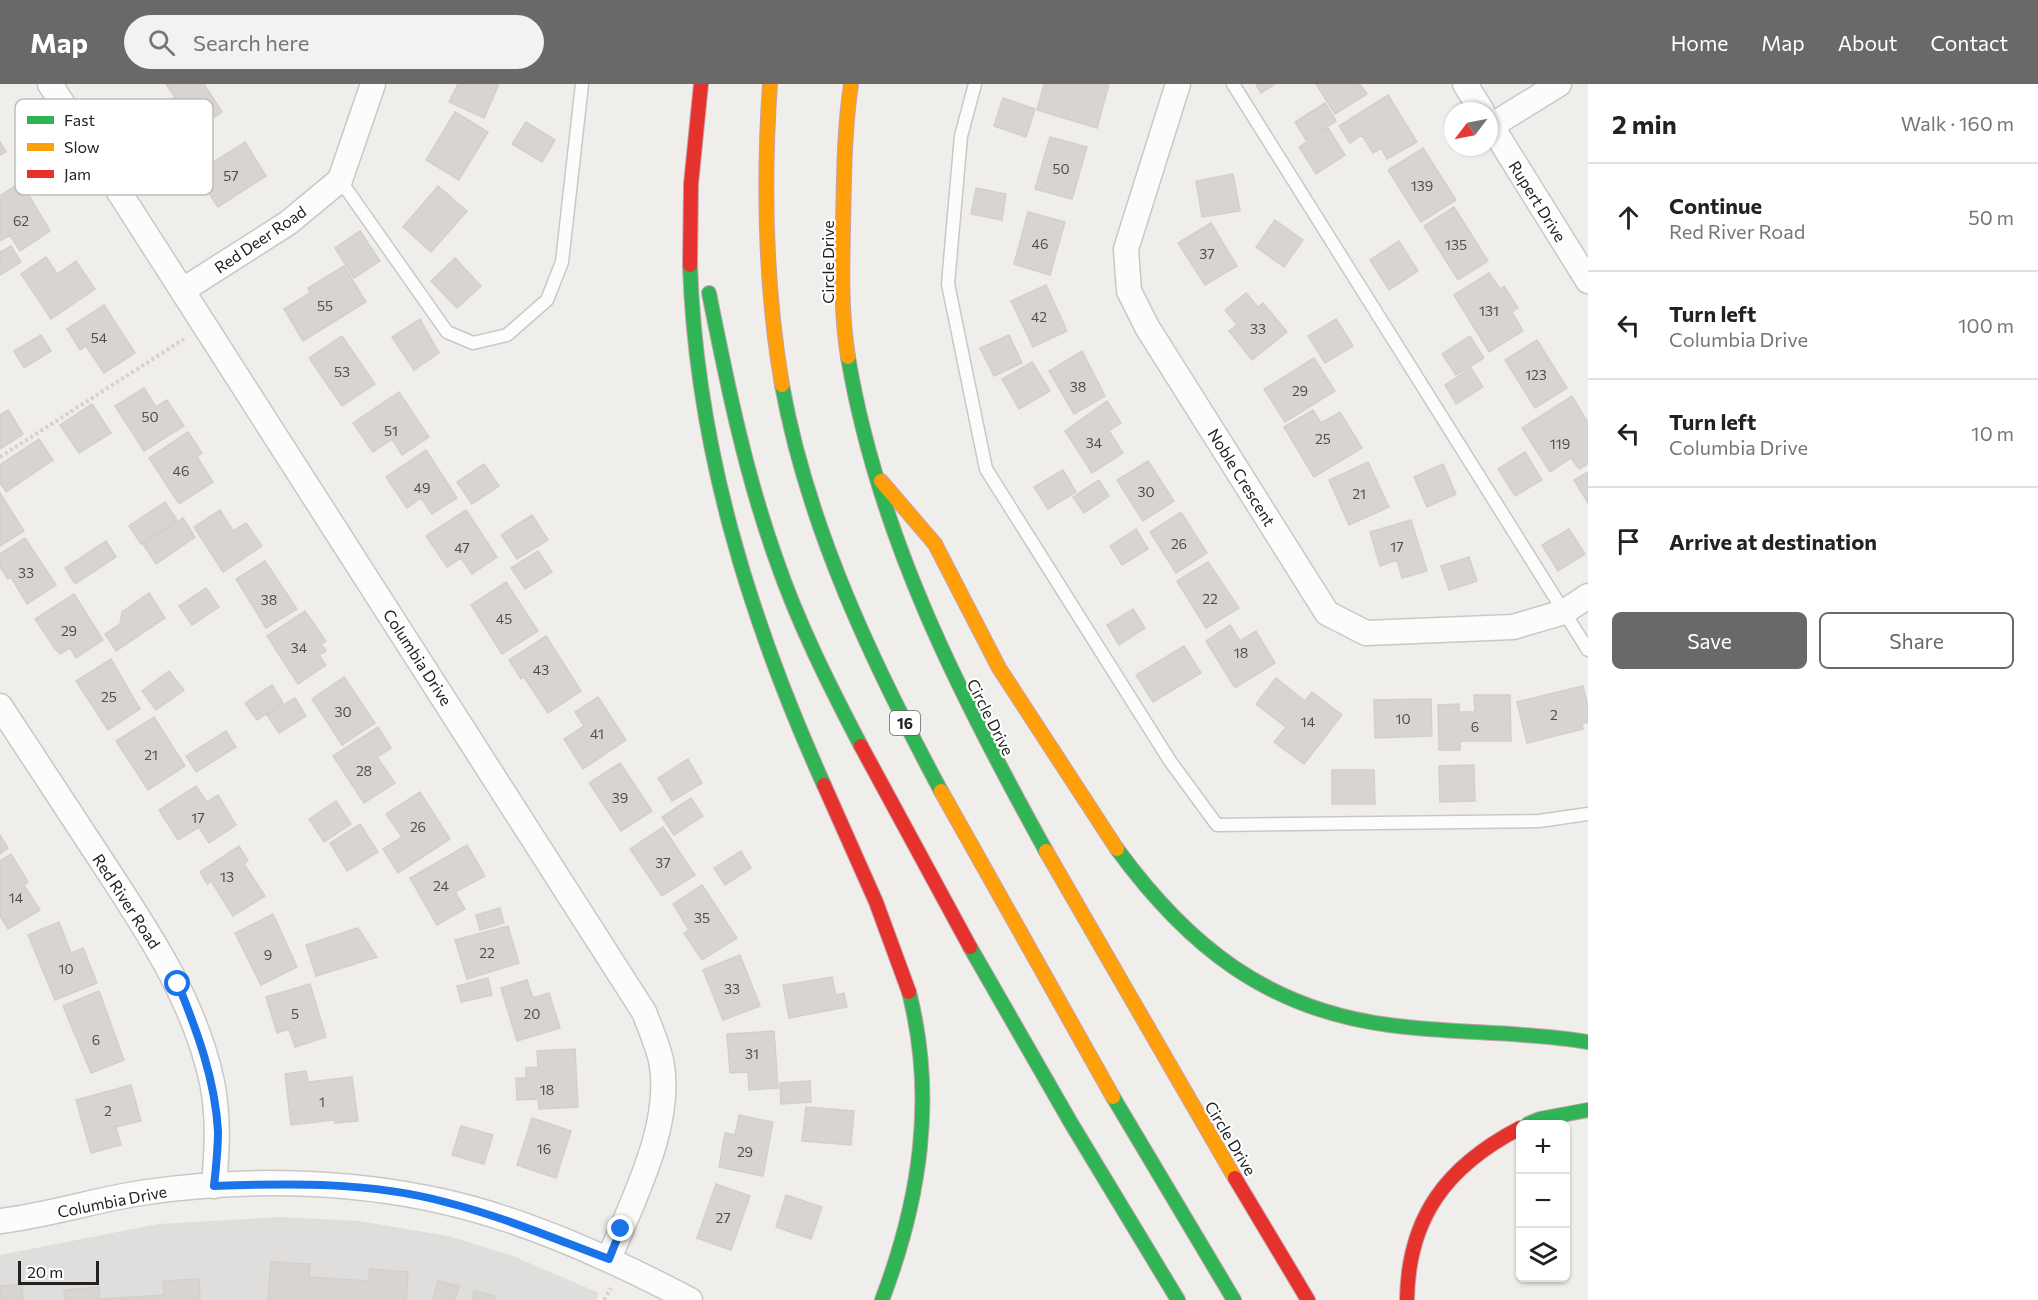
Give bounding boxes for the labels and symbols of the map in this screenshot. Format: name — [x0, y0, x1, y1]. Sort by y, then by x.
legend — [15, 99, 213, 195]
north arrow — [1444, 102, 1498, 156]
text: Fast — [64, 110, 95, 129]
text: Slow — [64, 137, 100, 156]
street label: Rupert Drive — [1506, 157, 1570, 245]
house number: 50 — [1052, 160, 1070, 177]
text: Jam — [64, 164, 91, 183]
house number: 57 — [223, 167, 239, 184]
house number: 139 — [1411, 177, 1433, 194]
street label: Red Deer Road — [211, 201, 309, 277]
house number: 62 — [13, 212, 29, 229]
street label: Circle Drive — [818, 220, 837, 304]
house number: 46 — [1032, 235, 1048, 252]
house number: 135 — [1445, 236, 1467, 253]
house number: 37 — [1199, 245, 1215, 262]
house number: 55 — [317, 297, 333, 314]
house number: 131 — [1479, 302, 1499, 319]
house number: 42 — [1031, 308, 1047, 325]
house number: 33 — [1250, 320, 1266, 337]
house number: 54 — [91, 329, 108, 346]
house number: 53 — [334, 363, 350, 380]
house number: 123 — [1525, 366, 1547, 383]
house number: 38 — [1070, 378, 1086, 395]
house number: 29 — [1292, 382, 1308, 399]
house number: 50 — [141, 408, 159, 425]
house number: 51 — [384, 422, 398, 439]
street label: Noble Crescent — [1204, 425, 1280, 530]
house number: 25 — [1315, 430, 1331, 447]
house number: 34 — [1086, 434, 1103, 451]
house number: 119 — [1550, 435, 1570, 452]
house number: 46 — [173, 462, 189, 479]
house number: 49 — [414, 479, 430, 496]
house number: 30 — [1137, 483, 1155, 500]
house number: 21 — [1352, 485, 1366, 502]
house number: 26 — [1171, 535, 1187, 552]
house number: 17 — [1390, 538, 1404, 555]
house number: 47 — [454, 539, 470, 556]
house number: 33 — [18, 564, 34, 581]
house number: 22 — [1202, 590, 1218, 607]
house number: 38 — [261, 591, 277, 608]
street label: Columbia Drive — [380, 605, 456, 709]
house number: 45 — [496, 610, 512, 627]
house number: 29 — [61, 622, 77, 639]
house number: 34 — [291, 639, 308, 656]
house number: 18 — [1234, 644, 1248, 661]
house number: 43 — [533, 661, 549, 678]
street label: Circle Drive — [964, 676, 1018, 758]
house number: 25 — [101, 688, 117, 705]
house number: 30 — [334, 703, 352, 720]
house number: 2 — [1550, 706, 1558, 723]
house number: 10 — [1395, 710, 1411, 727]
road number: 16 — [890, 711, 920, 735]
house number: 14 — [1301, 713, 1316, 730]
house number: 6 — [1471, 718, 1479, 735]
house number: 41 — [590, 725, 604, 742]
house number: 21 — [144, 746, 158, 763]
house number: 28 — [356, 762, 372, 779]
house number: 39 — [612, 789, 628, 806]
house number: 17 — [191, 809, 205, 826]
house number: 26 — [410, 818, 426, 835]
street label: Red River Road — [89, 850, 165, 952]
house number: 37 — [655, 854, 671, 871]
house number: 13 — [220, 868, 234, 885]
house number: 24 — [433, 877, 450, 894]
house number: 14 — [9, 889, 24, 906]
house number: 35 — [694, 909, 710, 926]
house number: 22 — [479, 944, 495, 961]
house number: 9 — [264, 946, 272, 963]
house number: 10 — [58, 960, 74, 977]
route start — [164, 970, 190, 996]
house number: 33 — [724, 980, 740, 997]
house number: 5 — [291, 1005, 299, 1022]
house number: 20 — [524, 1005, 540, 1022]
house number: 6 — [92, 1031, 100, 1048]
house number: 31 — [745, 1045, 759, 1062]
house number: 18 — [540, 1081, 554, 1098]
house number: 1 — [319, 1093, 325, 1110]
street label: Circle Drive — [1201, 1097, 1261, 1179]
house number: 2 — [104, 1102, 112, 1119]
house number: 16 — [537, 1140, 551, 1157]
house number: 29 — [737, 1143, 753, 1160]
street label: Columbia Drive — [56, 1181, 168, 1221]
house number: 27 — [715, 1209, 731, 1226]
route end — [607, 1215, 633, 1241]
scale bar — [18, 1258, 99, 1286]

